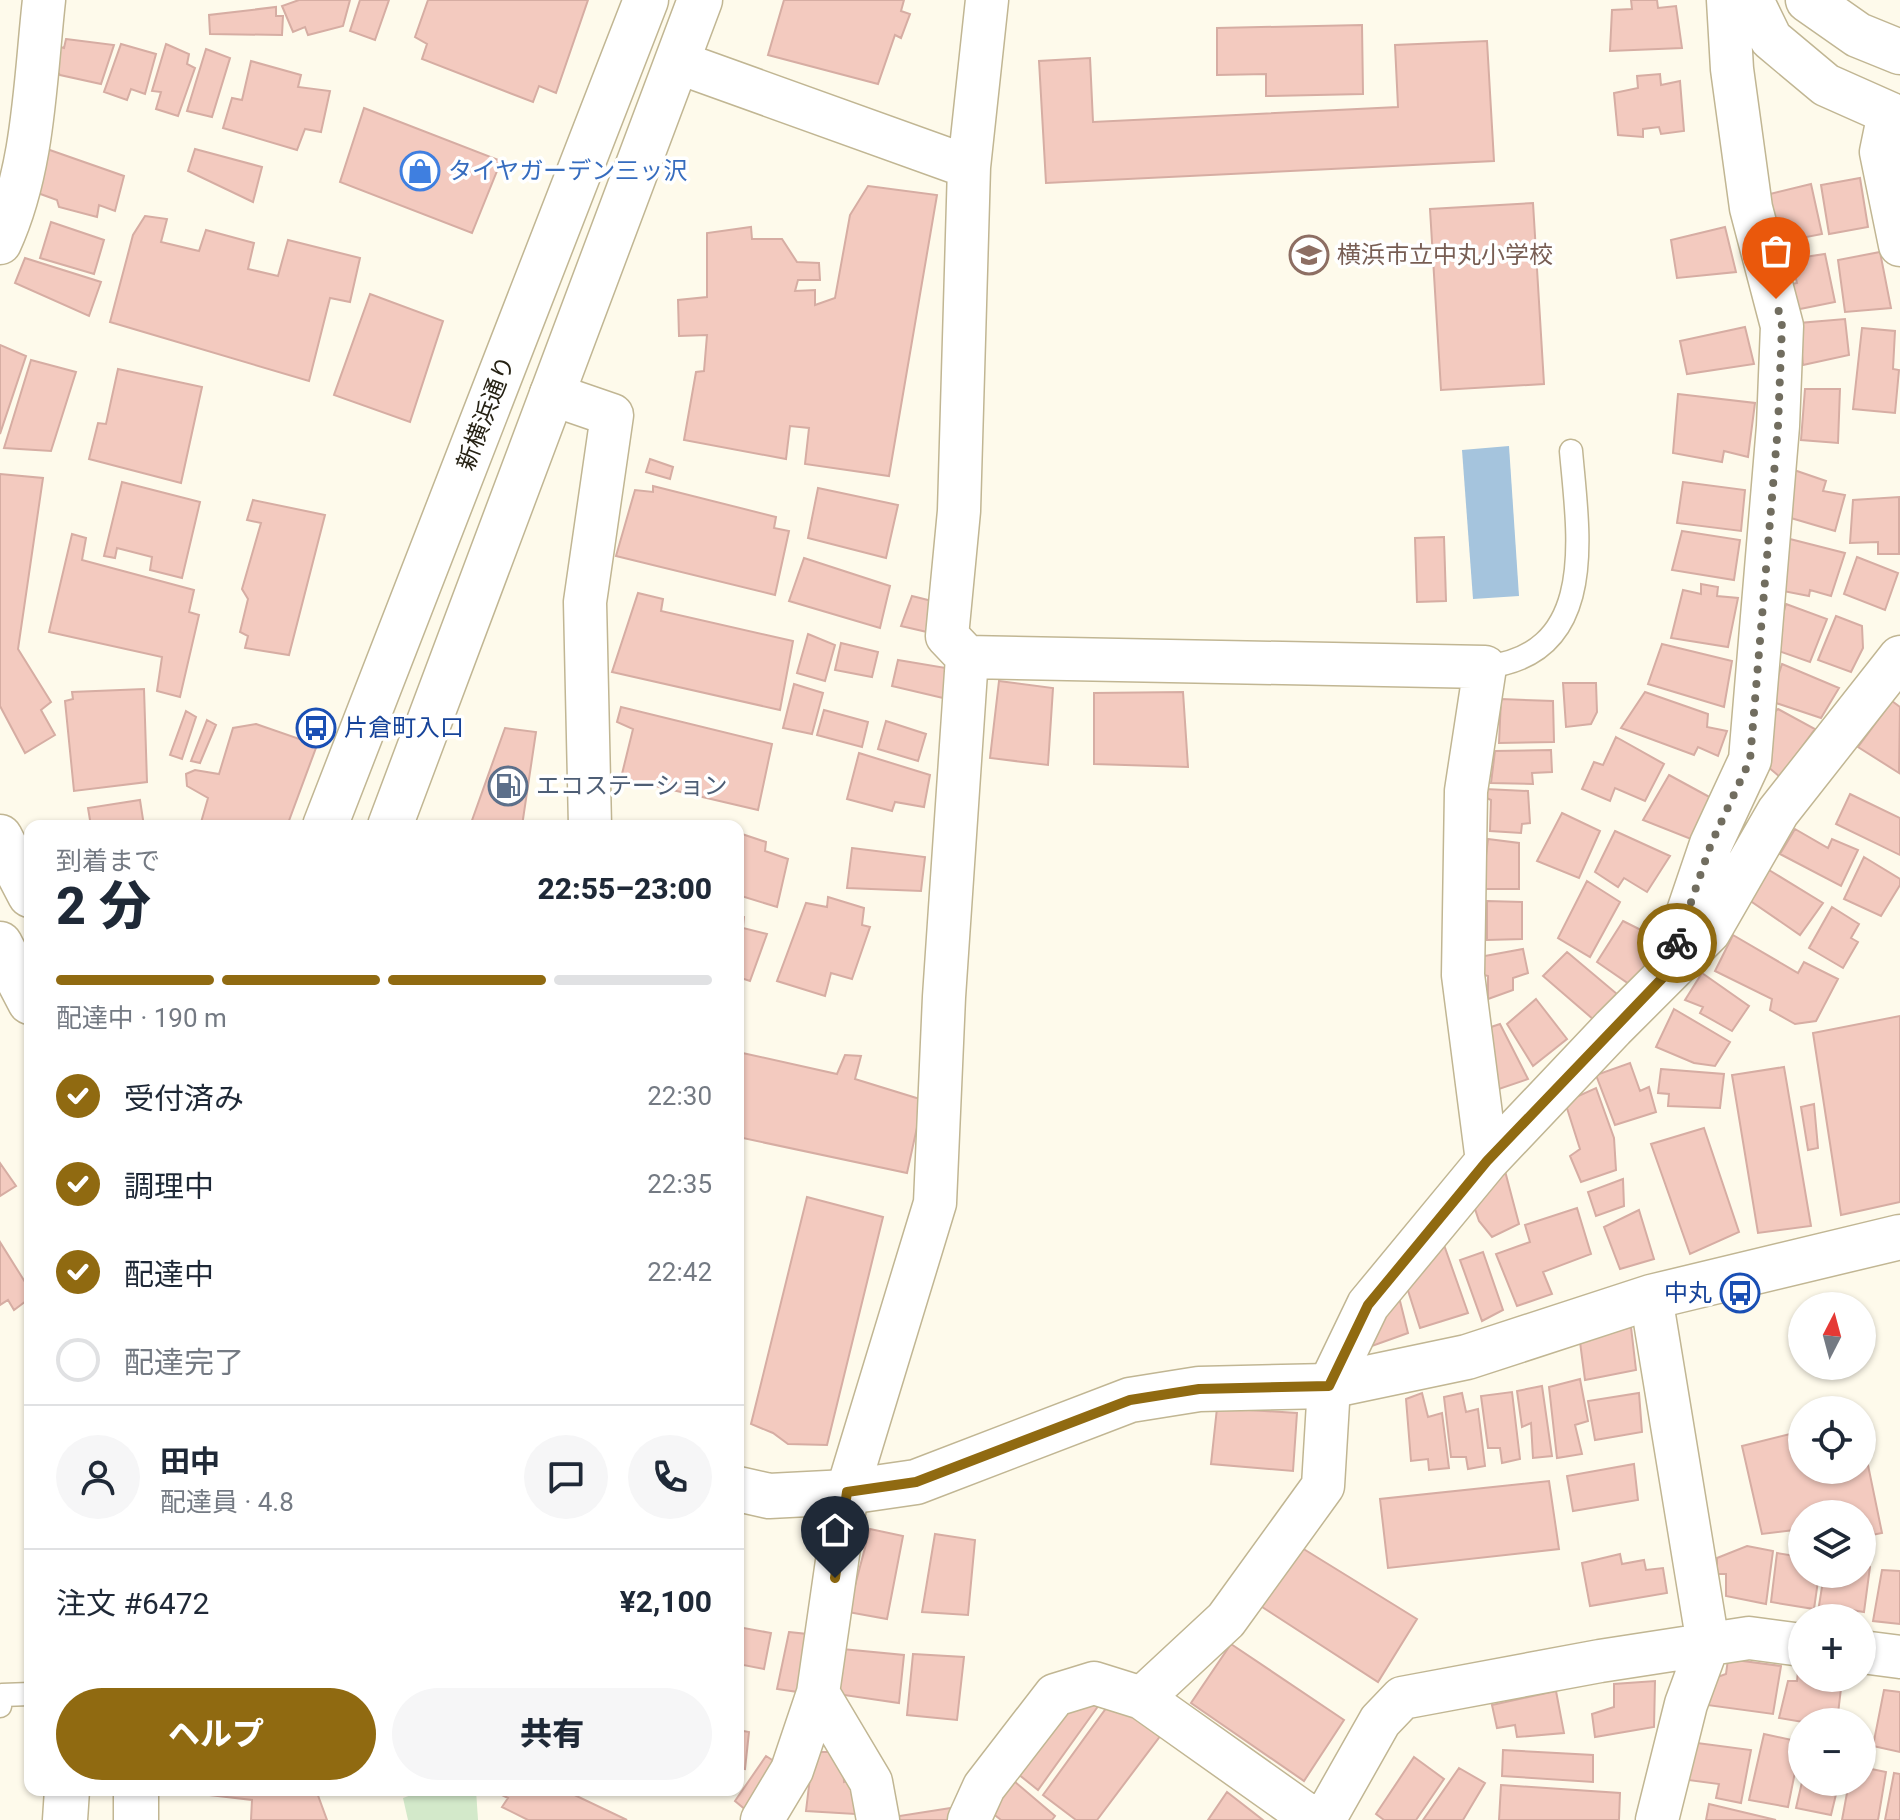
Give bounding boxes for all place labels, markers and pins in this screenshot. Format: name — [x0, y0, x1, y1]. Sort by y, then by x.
shop icon: タイヤガーデン三ッ沢 — [399, 150, 441, 192]
place label: タイヤガーデン三ッ沢 — [448, 157, 687, 185]
pin — [1742, 217, 1810, 299]
school or university icon: 横浜市立中丸小学校 — [1288, 234, 1330, 276]
place label: 横浜市立中丸小学校 — [1337, 241, 1553, 269]
bus stop icon: 片倉町入口 — [295, 707, 337, 749]
place label: 片倉町入口 — [344, 714, 464, 742]
fuel station icon: エコステーション — [487, 765, 529, 807]
place label: エコステーション — [536, 772, 728, 800]
bus stop icon: 中丸 — [1719, 1272, 1761, 1314]
place label: 中丸 — [1664, 1279, 1712, 1307]
pin — [801, 1496, 869, 1578]

